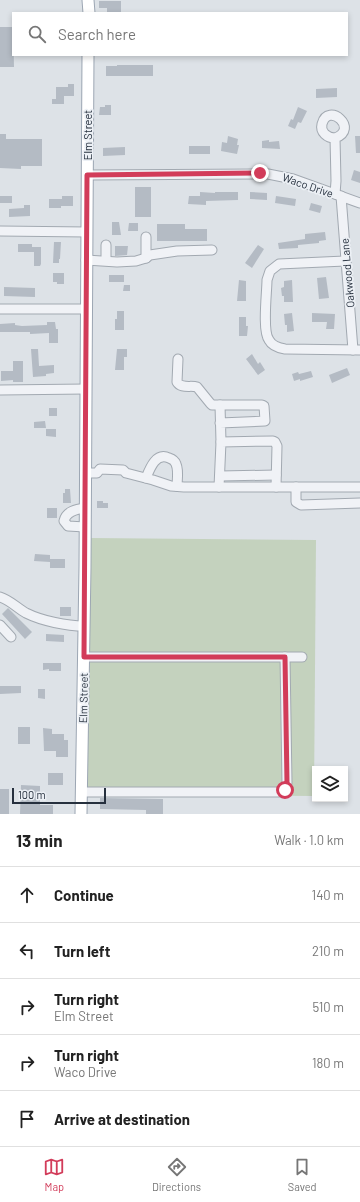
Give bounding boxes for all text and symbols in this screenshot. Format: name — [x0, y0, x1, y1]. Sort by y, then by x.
search box — [12, 12, 348, 56]
icon: search — [26, 23, 48, 45]
text: Search here — [58, 25, 136, 43]
street label: Elm Street — [81, 110, 94, 160]
route end — [251, 164, 269, 182]
street label: Waco Drive — [281, 170, 335, 200]
street label: Oakwood Lane — [337, 238, 357, 308]
street label: Elm Street — [76, 673, 90, 723]
map controls — [312, 766, 348, 802]
button: layers — [312, 766, 348, 802]
route start — [276, 781, 294, 799]
scale bar — [12, 786, 106, 805]
text: 100 m — [18, 788, 46, 801]
text: 13 min — [16, 830, 62, 850]
text: Walk · 1.0 km — [274, 832, 344, 848]
icon: ahead — [16, 884, 38, 906]
text: Continue — [54, 886, 114, 904]
text: 140 m — [312, 887, 344, 903]
icon: left — [16, 940, 38, 962]
text: Turn left — [54, 942, 110, 960]
text: 210 m — [312, 943, 344, 959]
text: Turn right — [54, 990, 119, 1008]
icon: right — [16, 996, 38, 1018]
text: 510 m — [312, 999, 344, 1015]
text: Elm Street — [54, 1008, 114, 1024]
text: Turn right — [54, 1046, 119, 1064]
icon: right — [16, 1052, 38, 1074]
text: 180 m — [312, 1055, 344, 1071]
text: Waco Drive — [54, 1064, 117, 1080]
icon: arrive — [16, 1108, 38, 1130]
text: Arrive at destination — [54, 1110, 190, 1128]
tab: Map — [43, 1156, 65, 1193]
tab: Directions — [152, 1156, 201, 1193]
tab: Saved — [288, 1156, 317, 1193]

